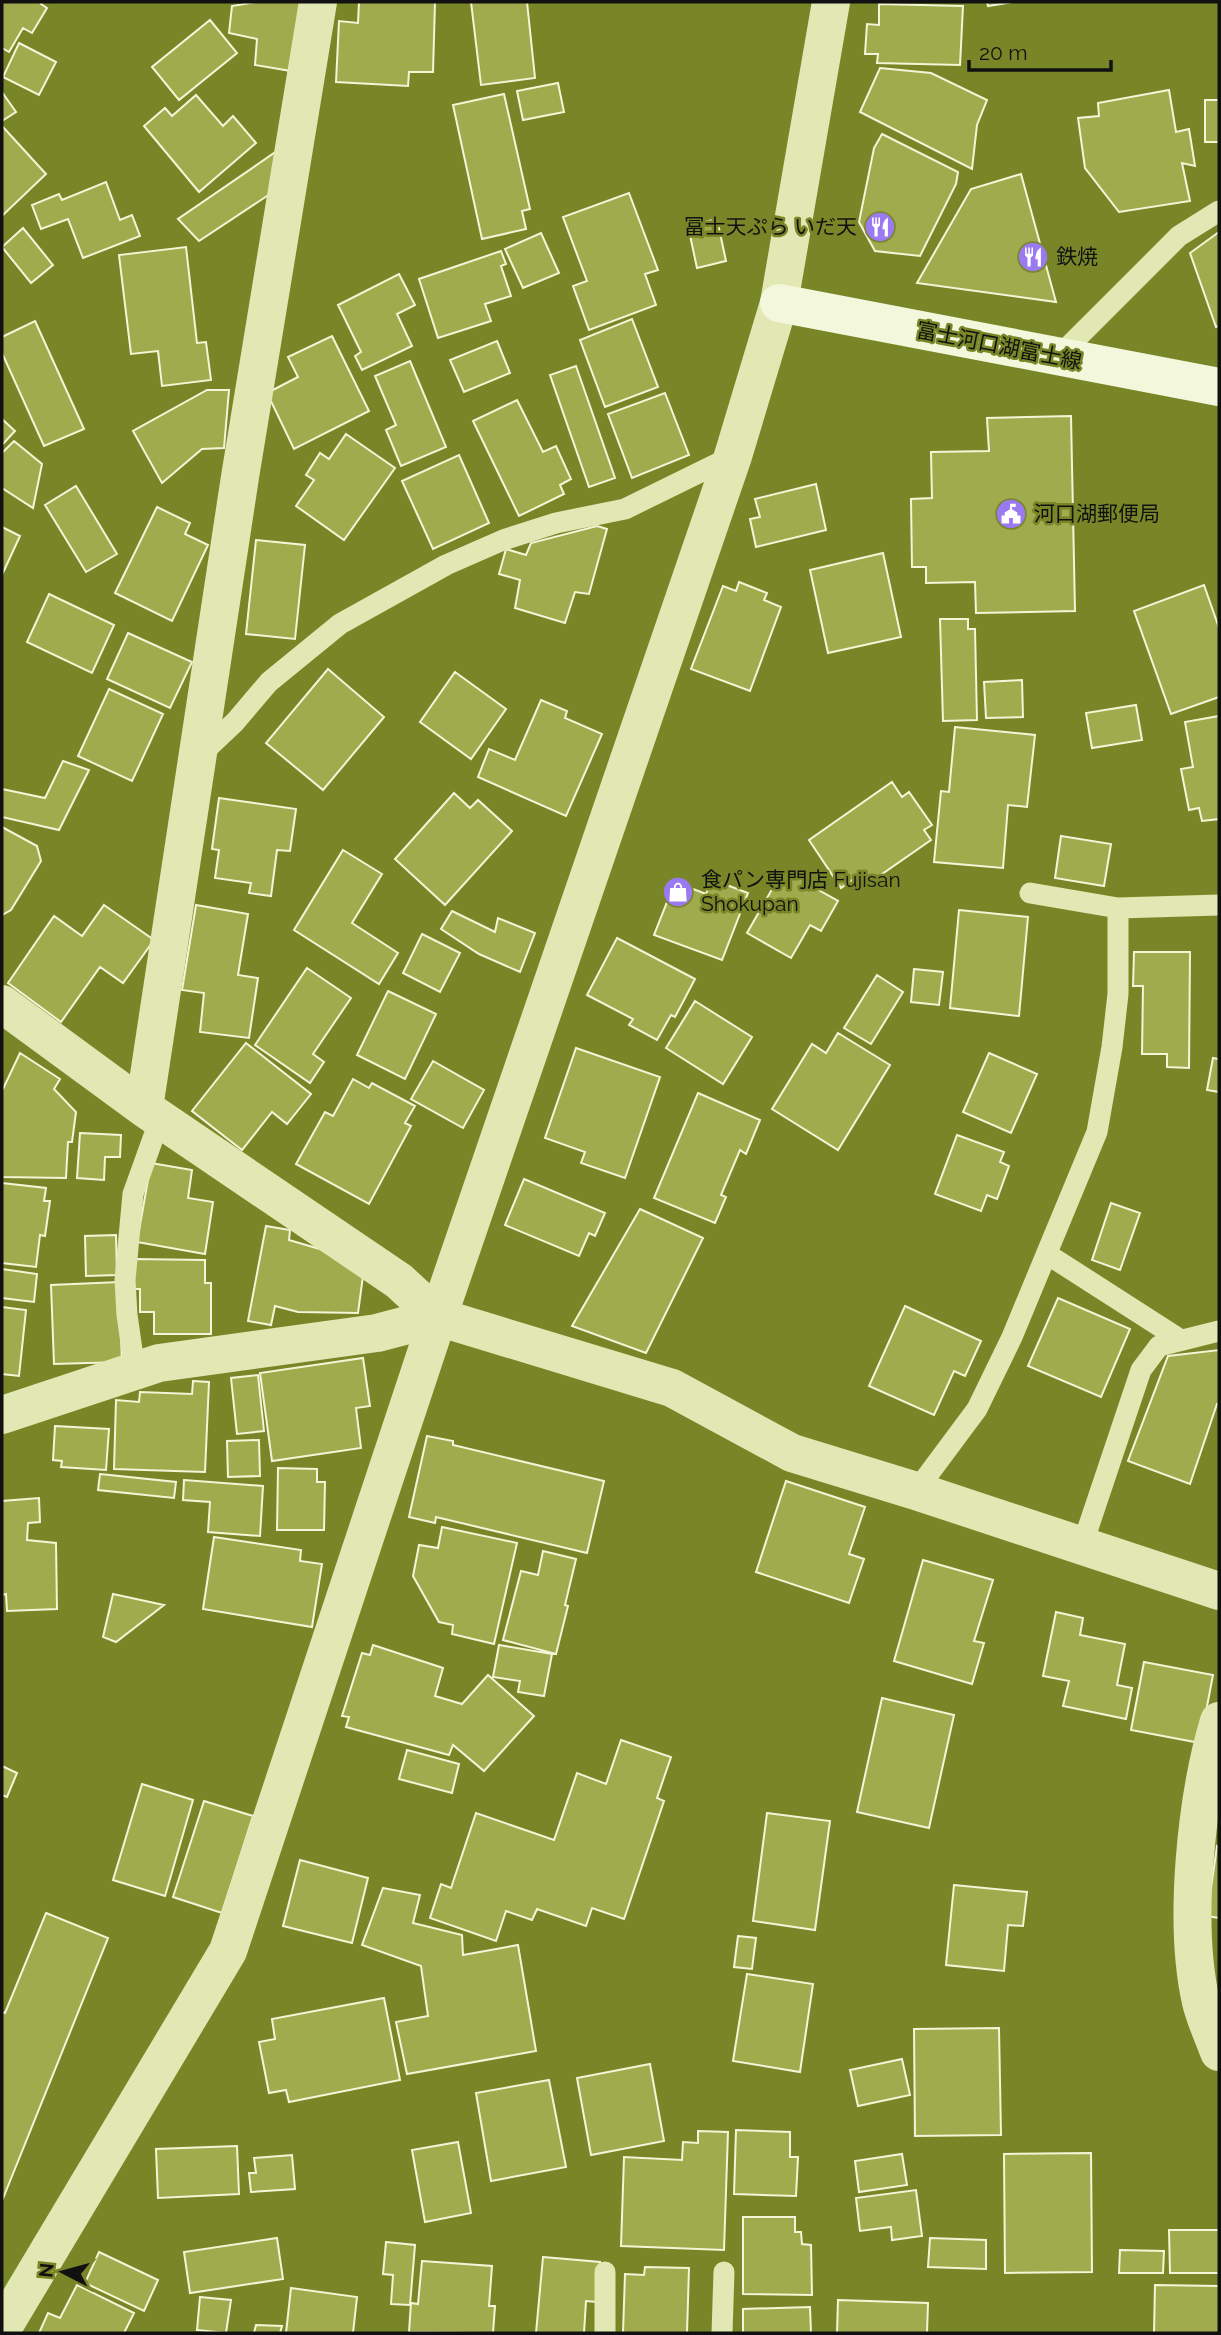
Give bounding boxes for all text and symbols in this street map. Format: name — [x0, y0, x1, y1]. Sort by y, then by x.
scale bar — [969, 28, 1111, 72]
text: 20 m — [979, 40, 1027, 65]
restaurant icon: 冨士天ぷら いだ天 — [863, 210, 897, 244]
place label: 冨士天ぷら いだ天 — [684, 214, 857, 239]
restaurant icon: 鉄焼 — [1016, 240, 1050, 274]
place label: 鉄焼 — [1056, 244, 1098, 269]
street label: 富士河口湖富士線 — [914, 317, 1084, 374]
public building icon: 河口湖郵便局 — [994, 497, 1028, 531]
place label: 河口湖郵便局 — [1034, 501, 1160, 526]
place label: 食パン専門店 Fujisan Shokupan — [701, 867, 901, 916]
shop icon: 食パン専門店 Fujisan Shokupan — [661, 875, 695, 909]
north arrow — [28, 2237, 98, 2307]
text: N — [34, 2262, 58, 2279]

